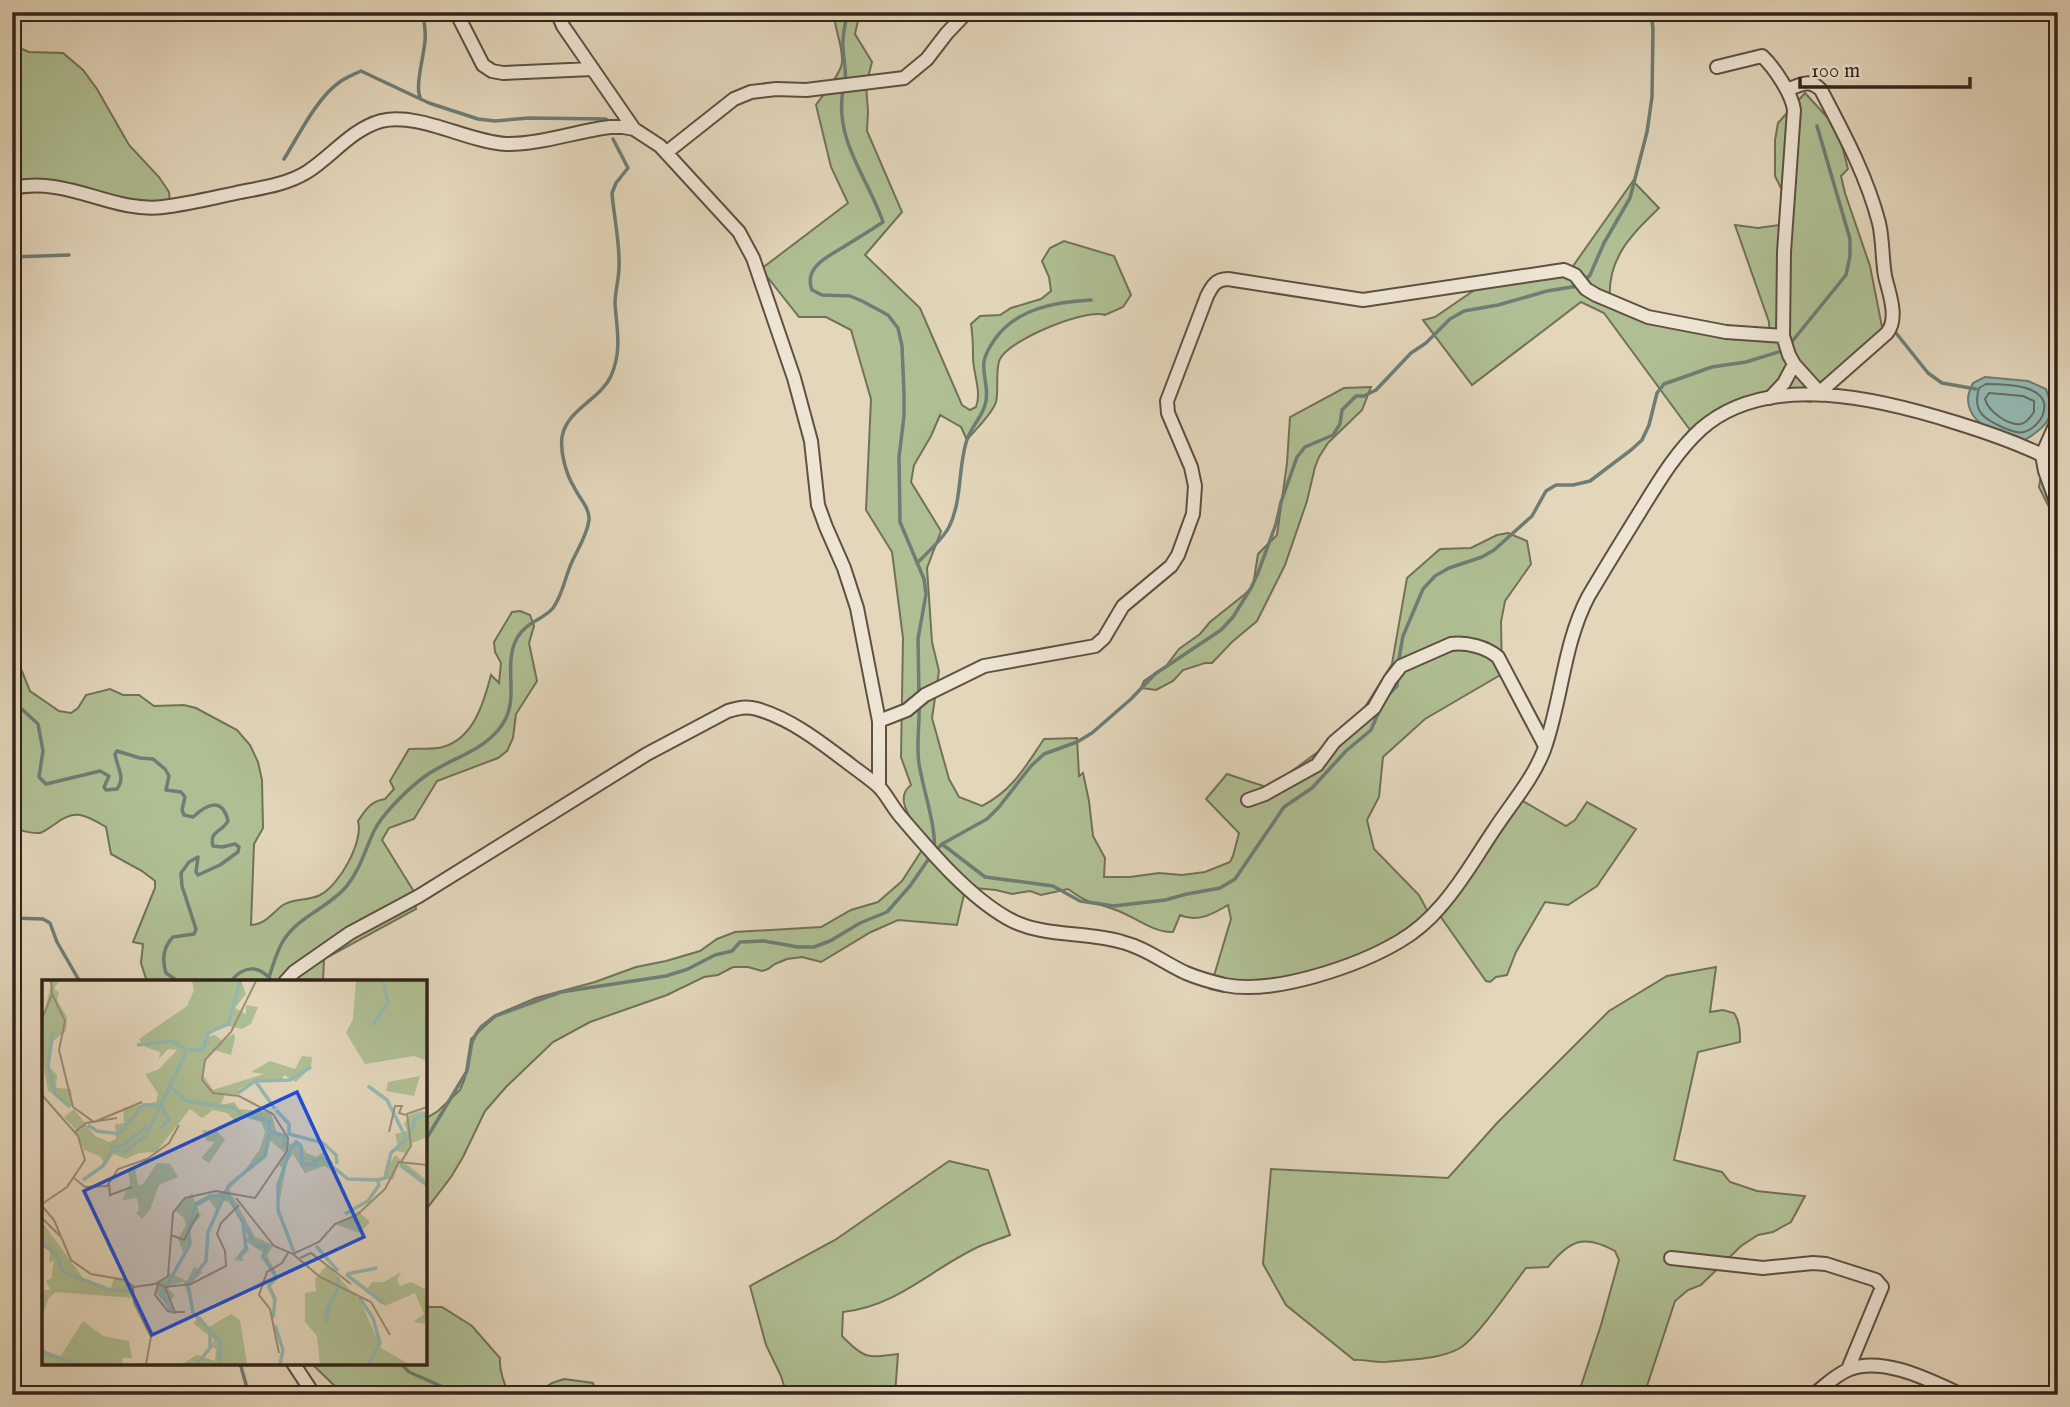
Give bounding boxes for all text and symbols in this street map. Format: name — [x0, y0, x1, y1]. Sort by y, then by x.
scale bar — [1800, 46, 1970, 90]
text: 100 m — [1811, 58, 1860, 85]
inset map — [42, 980, 427, 1365]

